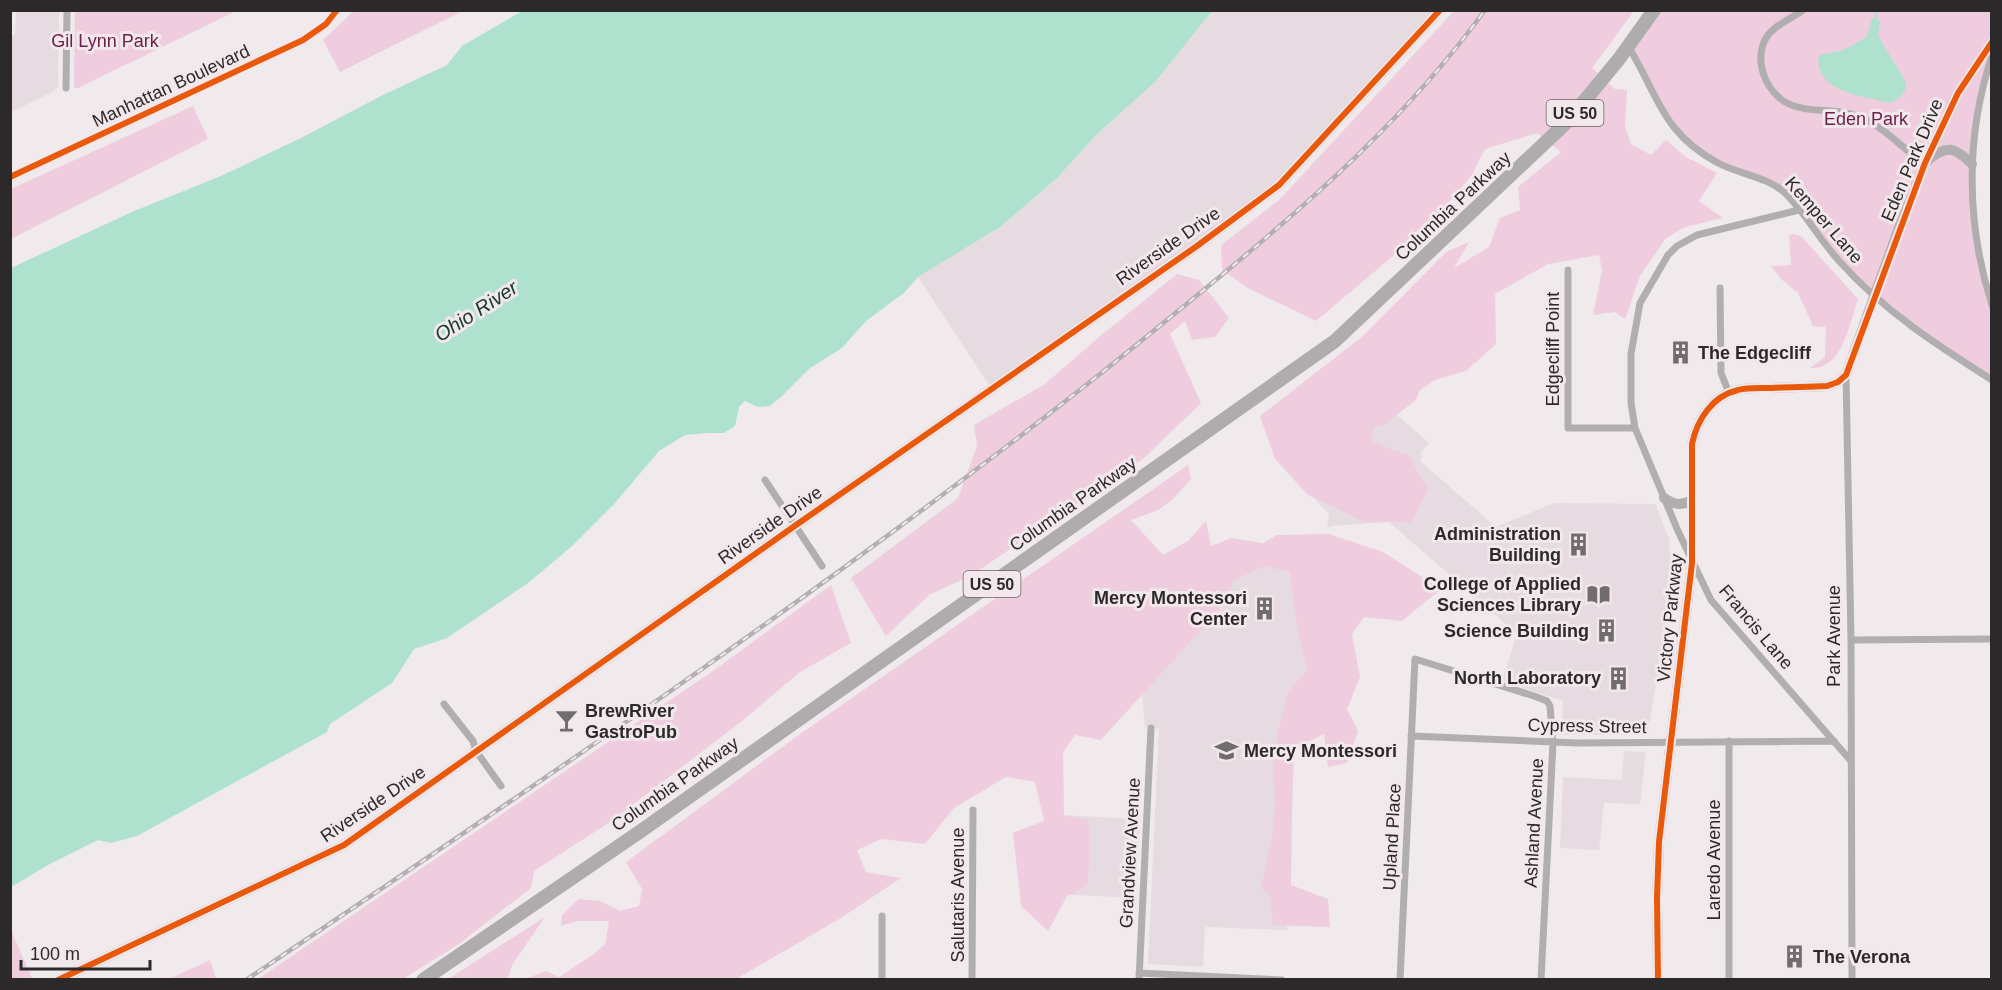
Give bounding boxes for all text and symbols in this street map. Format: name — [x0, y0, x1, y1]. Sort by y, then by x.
park label: Gil Lynn Park — [51, 31, 160, 51]
street label: Manhattan Boulevard — [89, 41, 253, 131]
street label: Eden Park Drive — [1877, 96, 1947, 224]
road number: US 50 — [1546, 100, 1604, 126]
park label: Eden Park — [1824, 109, 1909, 129]
street label: Columbia Parkway — [1391, 148, 1515, 264]
street label: Kemper Lane — [1781, 173, 1867, 267]
street label: Riverside Drive — [1112, 203, 1224, 289]
water label: Ohio River — [430, 275, 523, 346]
street label: Edgecliff Point — [1543, 292, 1563, 406]
building icon: The Edgecliff — [1667, 340, 1693, 366]
place label: The Edgecliff — [1698, 343, 1812, 363]
street label: Columbia Parkway — [1006, 453, 1140, 555]
street label: Riverside Drive — [714, 482, 826, 568]
place label: Administration Building — [1434, 524, 1561, 565]
building icon: Administration Building — [1566, 531, 1592, 557]
street label: Victory Parkway — [1653, 553, 1687, 683]
road number: US 50 — [964, 571, 1020, 597]
place label: College of Applied Sciences Library — [1424, 574, 1581, 615]
library icon: College of Applied Sciences Library — [1586, 581, 1612, 607]
street label: Francis Lane — [1715, 581, 1797, 673]
street label: Park Avenue — [1824, 585, 1844, 687]
place label: Mercy Montessori Center — [1094, 588, 1247, 629]
building icon: Mercy Montessori Center — [1252, 595, 1278, 621]
building icon: Science Building — [1594, 618, 1620, 644]
place label: Science Building — [1444, 621, 1589, 641]
building icon: North Laboratory — [1606, 665, 1632, 691]
place label: North Laboratory — [1454, 668, 1601, 688]
place label: BrewRiver GastroPub — [585, 701, 677, 742]
bar icon: BrewRiver GastroPub — [554, 708, 580, 734]
street label: Cypress Street — [1527, 715, 1647, 737]
street label: Columbia Parkway — [608, 733, 742, 835]
school or university icon: Mercy Montessori — [1213, 738, 1239, 764]
place label: Mercy Montessori — [1244, 741, 1397, 761]
street label: Ashland Avenue — [1521, 758, 1547, 888]
street label: Riverside Drive — [317, 762, 429, 846]
street label: Grandview Avenue — [1116, 777, 1144, 929]
street label: Upland Place — [1379, 783, 1405, 891]
street label: Laredo Avenue — [1704, 800, 1724, 920]
street label: Salutaris Avenue — [948, 828, 968, 962]
scale bar — [21, 933, 150, 971]
text: 100 m — [30, 944, 80, 964]
building icon: The Verona — [1782, 944, 1808, 970]
place label: The Verona — [1813, 947, 1911, 967]

